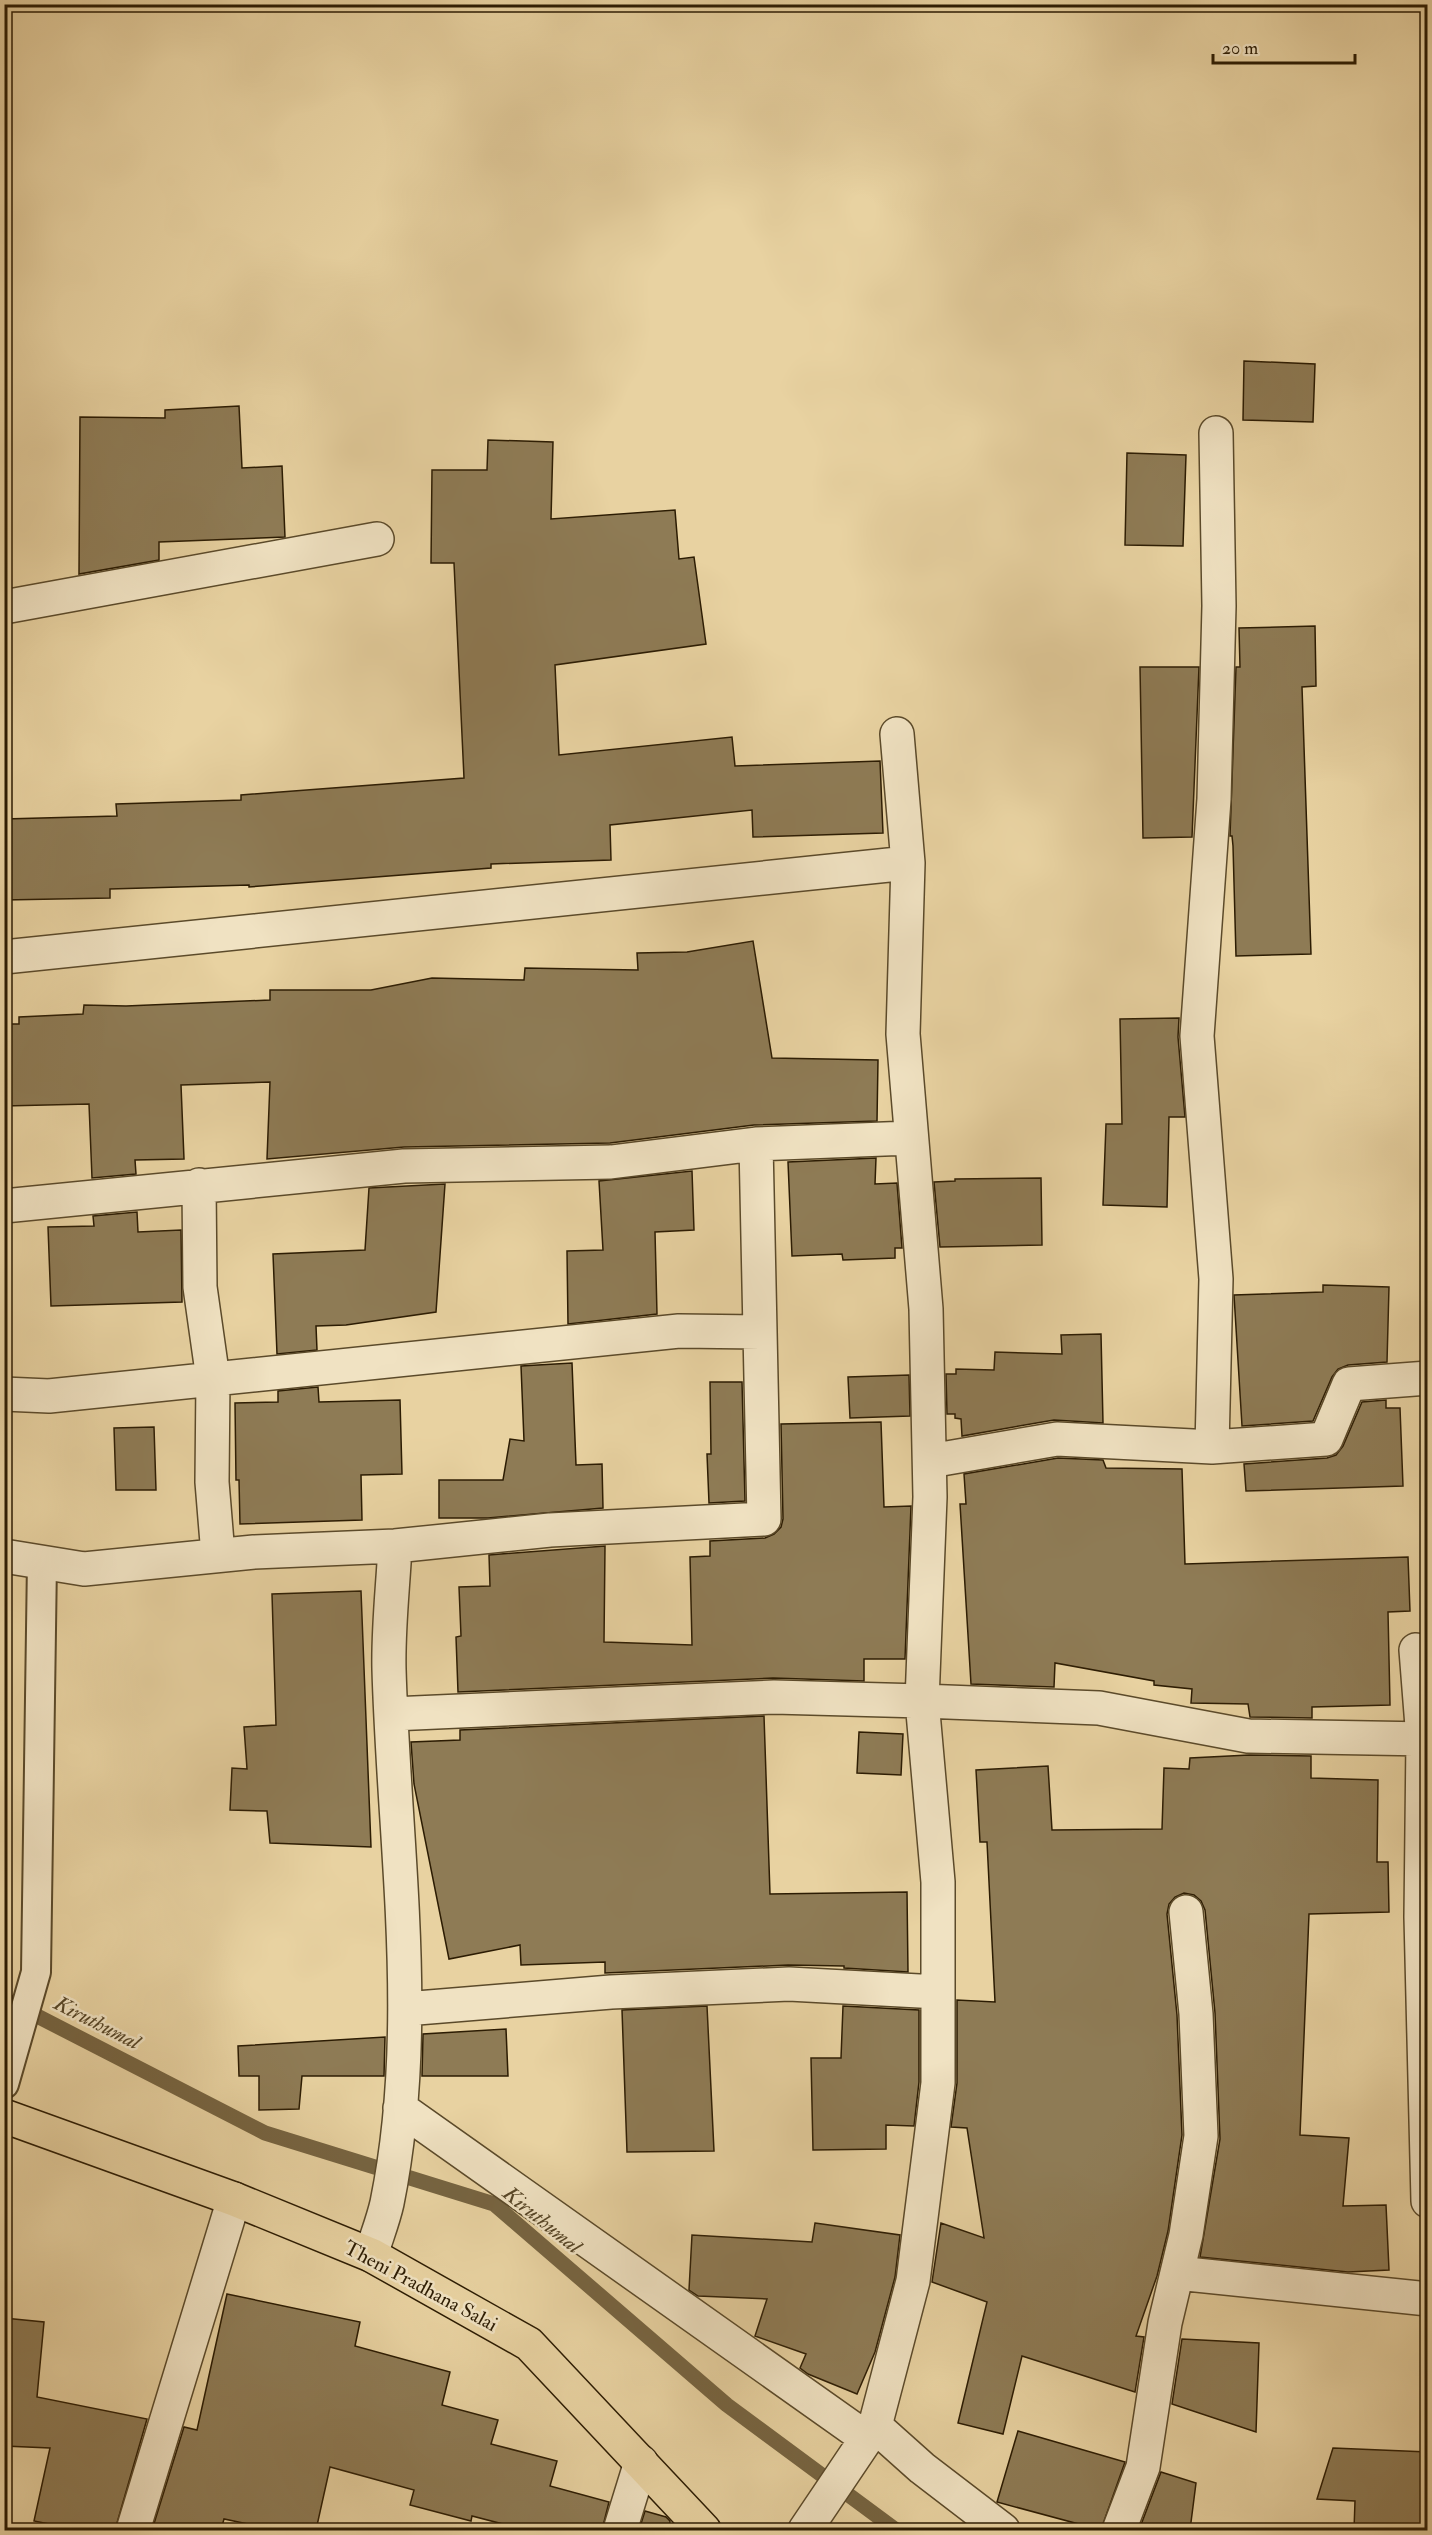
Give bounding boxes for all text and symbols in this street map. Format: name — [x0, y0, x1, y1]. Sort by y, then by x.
scale bar — [1213, 27, 1356, 65]
text: 20 m — [1222, 37, 1258, 60]
water label: Kiruthumal — [49, 1989, 146, 2057]
water label: Kiruthumal — [497, 2180, 588, 2261]
street label: Theni Pradhana Salai — [340, 2235, 502, 2337]

